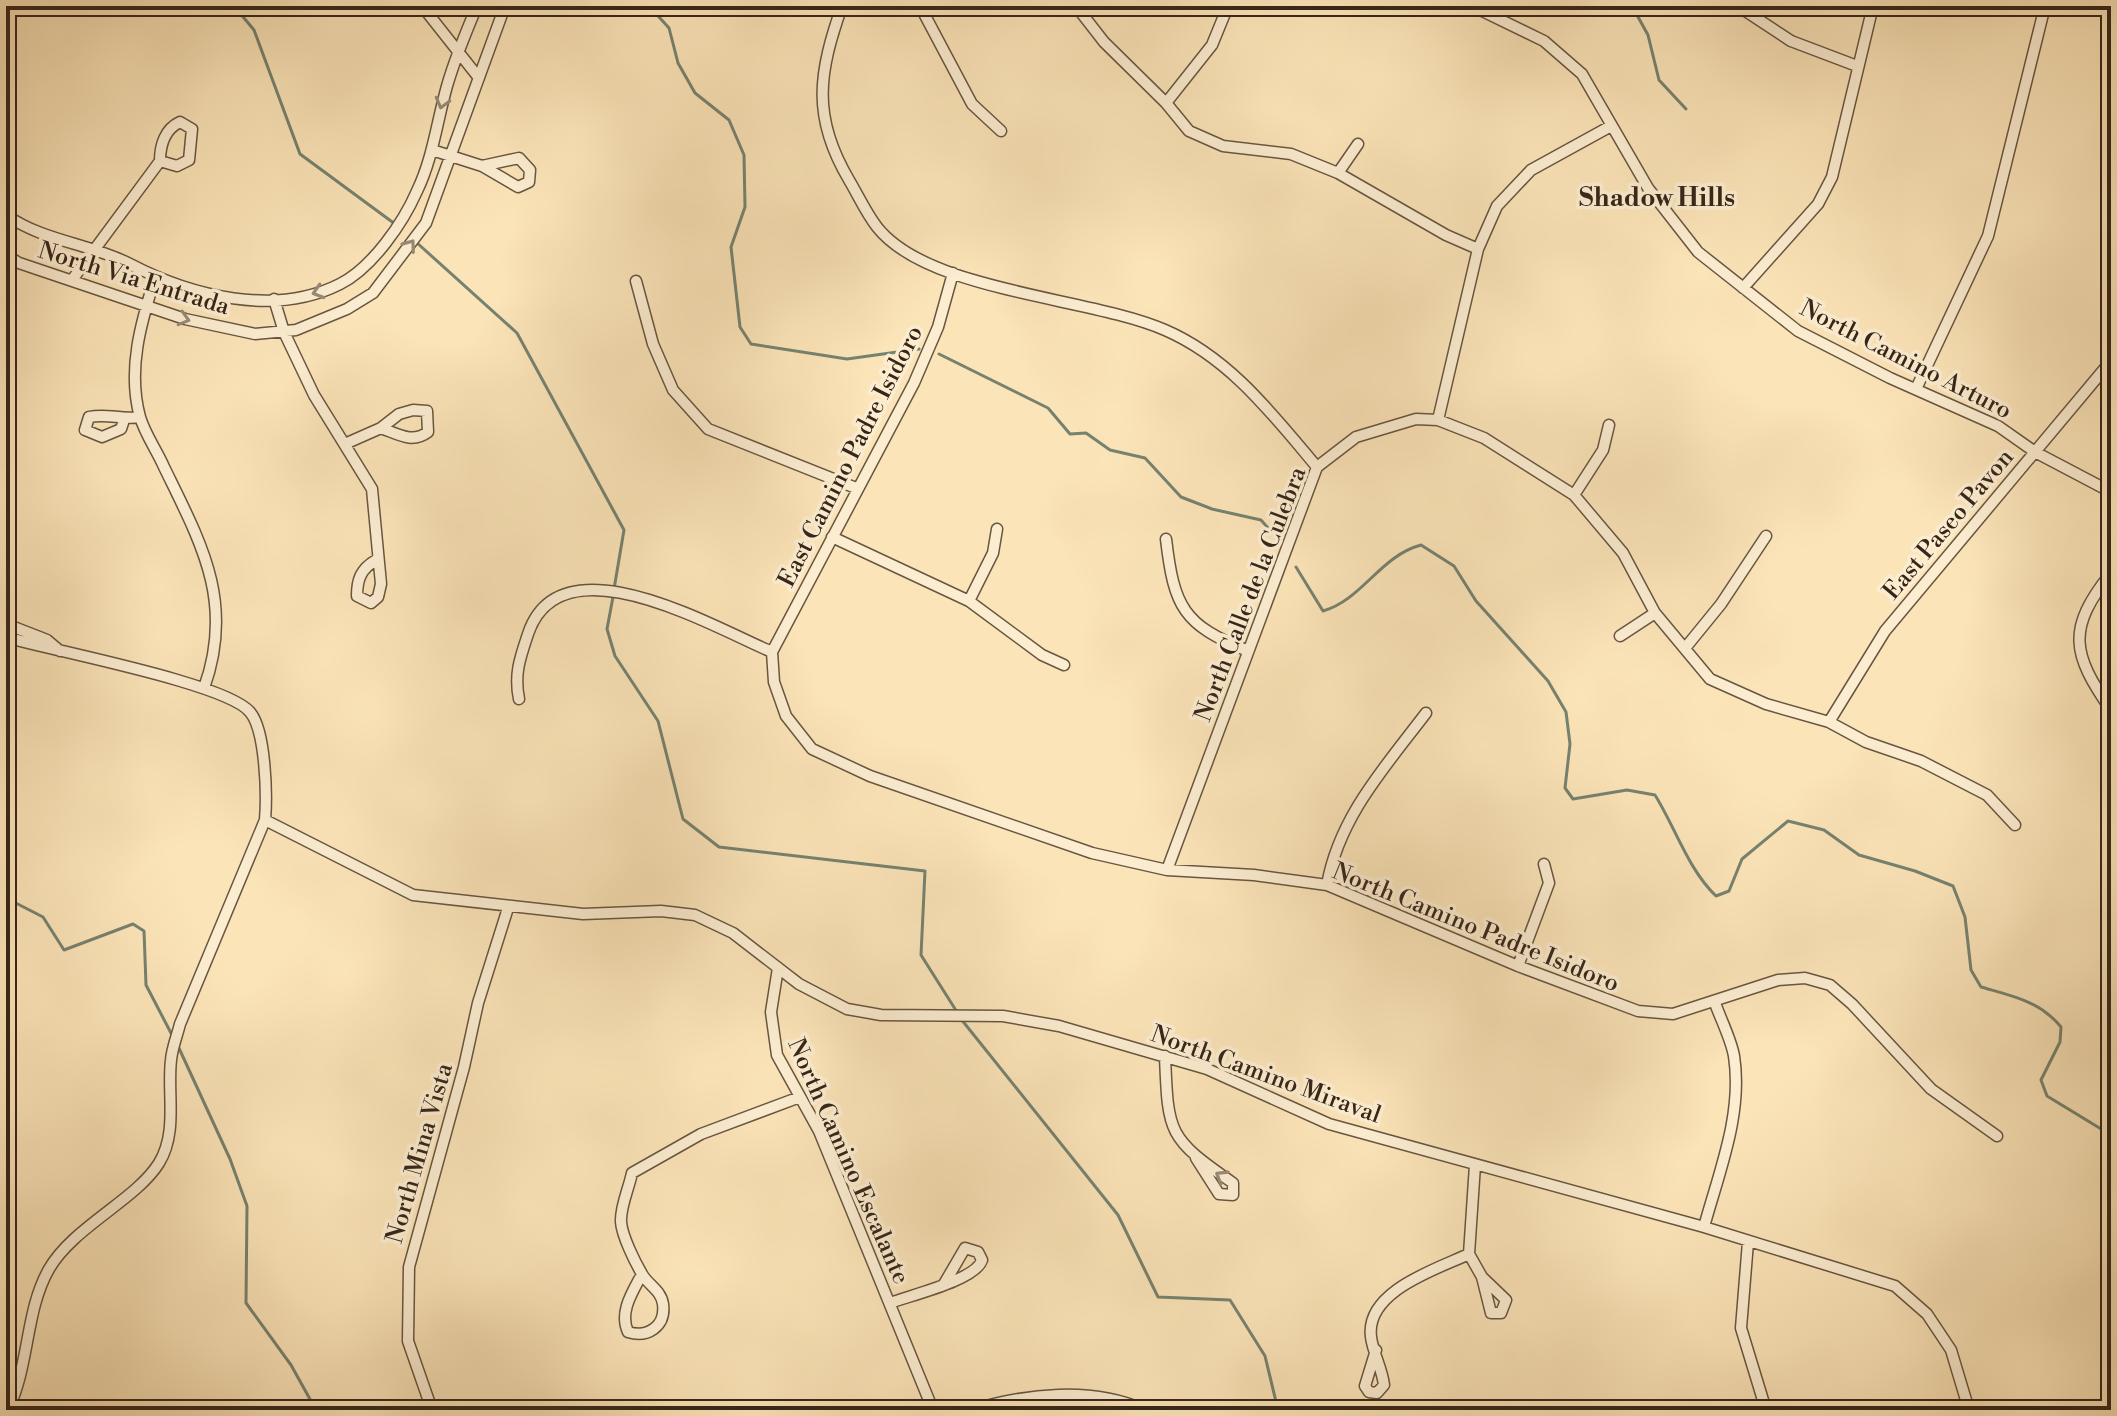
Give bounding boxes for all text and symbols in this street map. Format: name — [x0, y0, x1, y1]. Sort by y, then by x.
one-way arrow — [435, 96, 452, 110]
district label: Shadow Hills — [1579, 182, 1735, 214]
street label: North Via Entrada — [34, 236, 234, 323]
one-way arrow — [400, 240, 415, 254]
one-way arrow — [312, 283, 325, 299]
street label: North Camino Arturo — [1795, 293, 2016, 426]
one-way arrow — [177, 309, 191, 326]
street label: East Camino Padre Isidoro — [772, 321, 930, 592]
street label: East Paseo Pavon — [1877, 443, 2021, 606]
street label: North Calle de la Culebra — [1188, 462, 1314, 726]
street label: North Camino Padre Isidoro — [1328, 857, 1623, 999]
street label: North Camino Miraval — [1146, 1019, 1385, 1131]
street label: North Camino Escalante — [780, 1034, 916, 1289]
street label: North Mina Vista — [380, 1059, 460, 1247]
one-way arrow — [1215, 1170, 1230, 1185]

